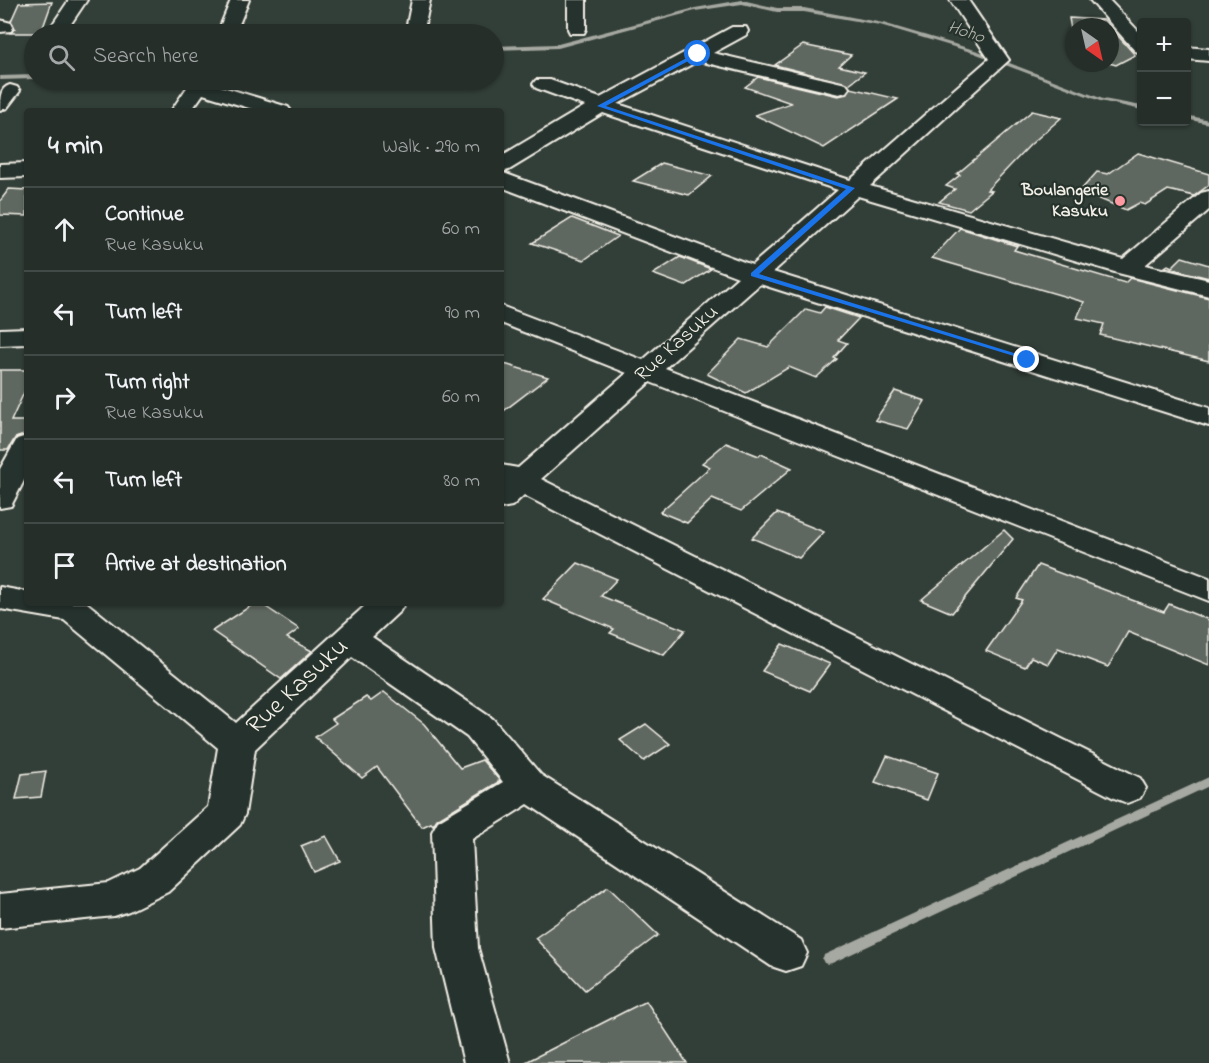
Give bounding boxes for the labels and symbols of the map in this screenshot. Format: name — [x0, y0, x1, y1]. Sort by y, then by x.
water label: Hoho — [944, 15, 988, 51]
north arrow — [1065, 18, 1119, 72]
route start — [684, 40, 710, 66]
place label: Boulangerie Kasuku — [1021, 178, 1109, 225]
marker: Boulangerie Kasuku — [1113, 194, 1127, 208]
street label: Rue Kasuku — [628, 298, 726, 390]
route end — [1013, 346, 1039, 372]
street label: Rue Kasuku — [238, 629, 358, 745]

